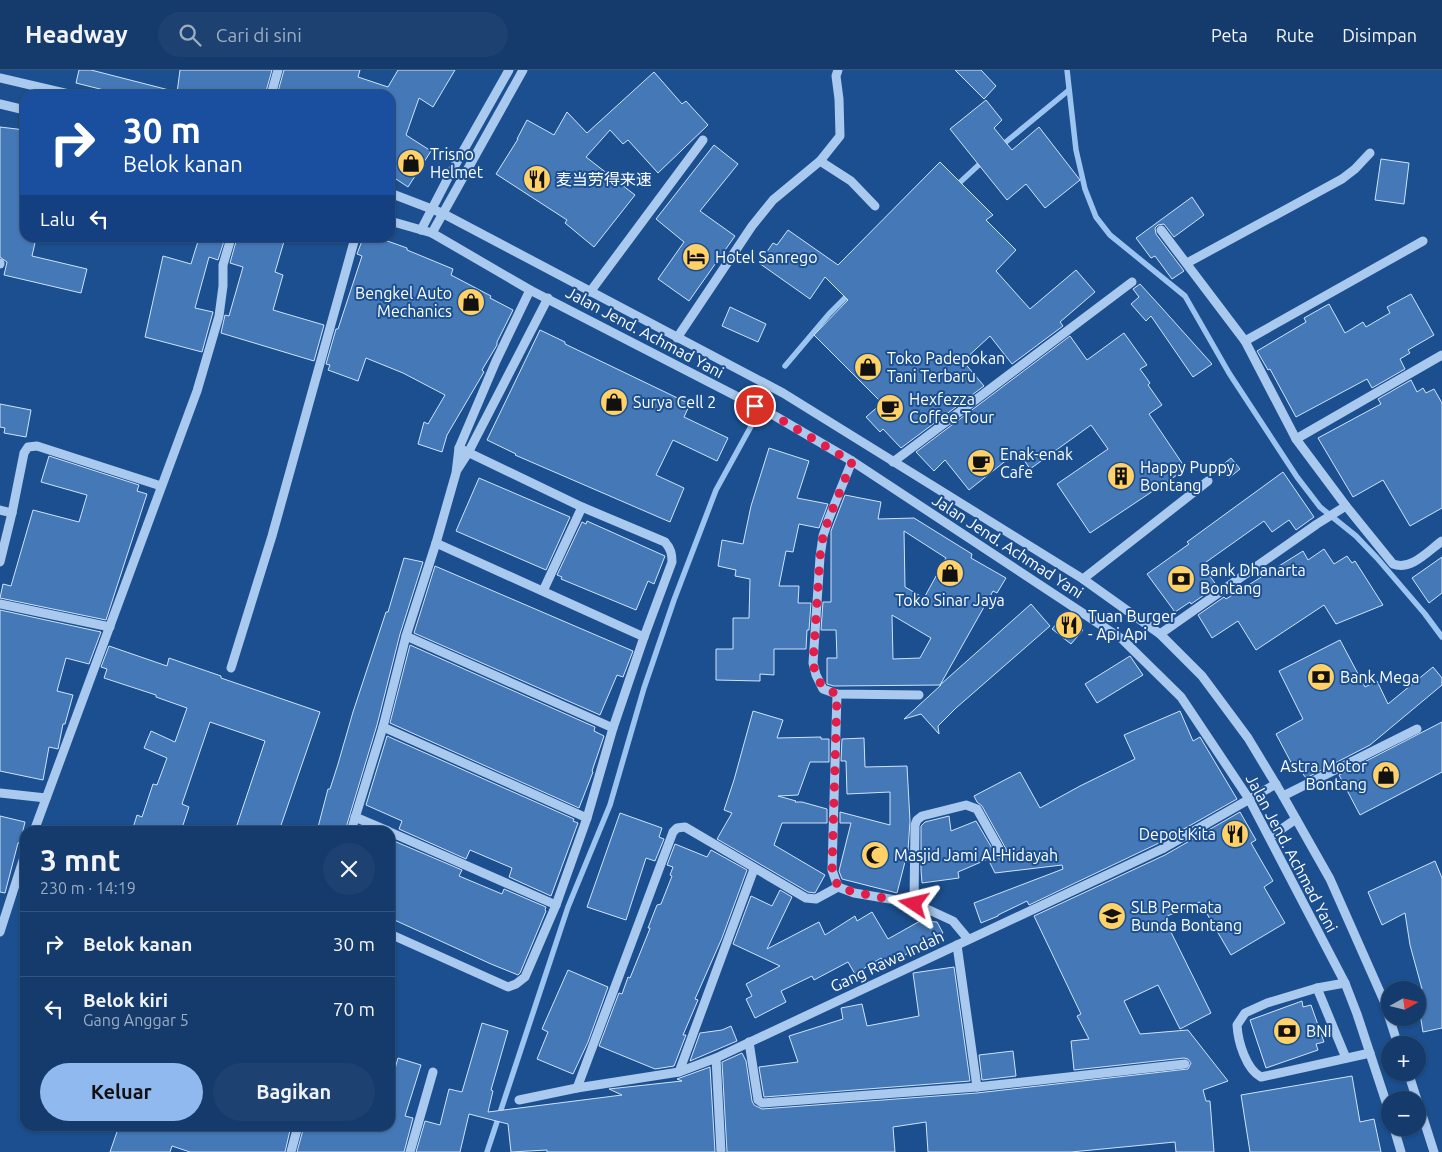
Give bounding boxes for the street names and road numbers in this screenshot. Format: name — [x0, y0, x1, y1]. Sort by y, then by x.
street label: Jalan Jend. Achmad Yani — [563, 283, 727, 381]
street label: Jalan Jend. Achmad Yani — [929, 490, 1087, 602]
street label: Jalan Jend. Achmad Yani — [1243, 771, 1341, 935]
street label: Gang Rawa Indah — [827, 927, 947, 995]

